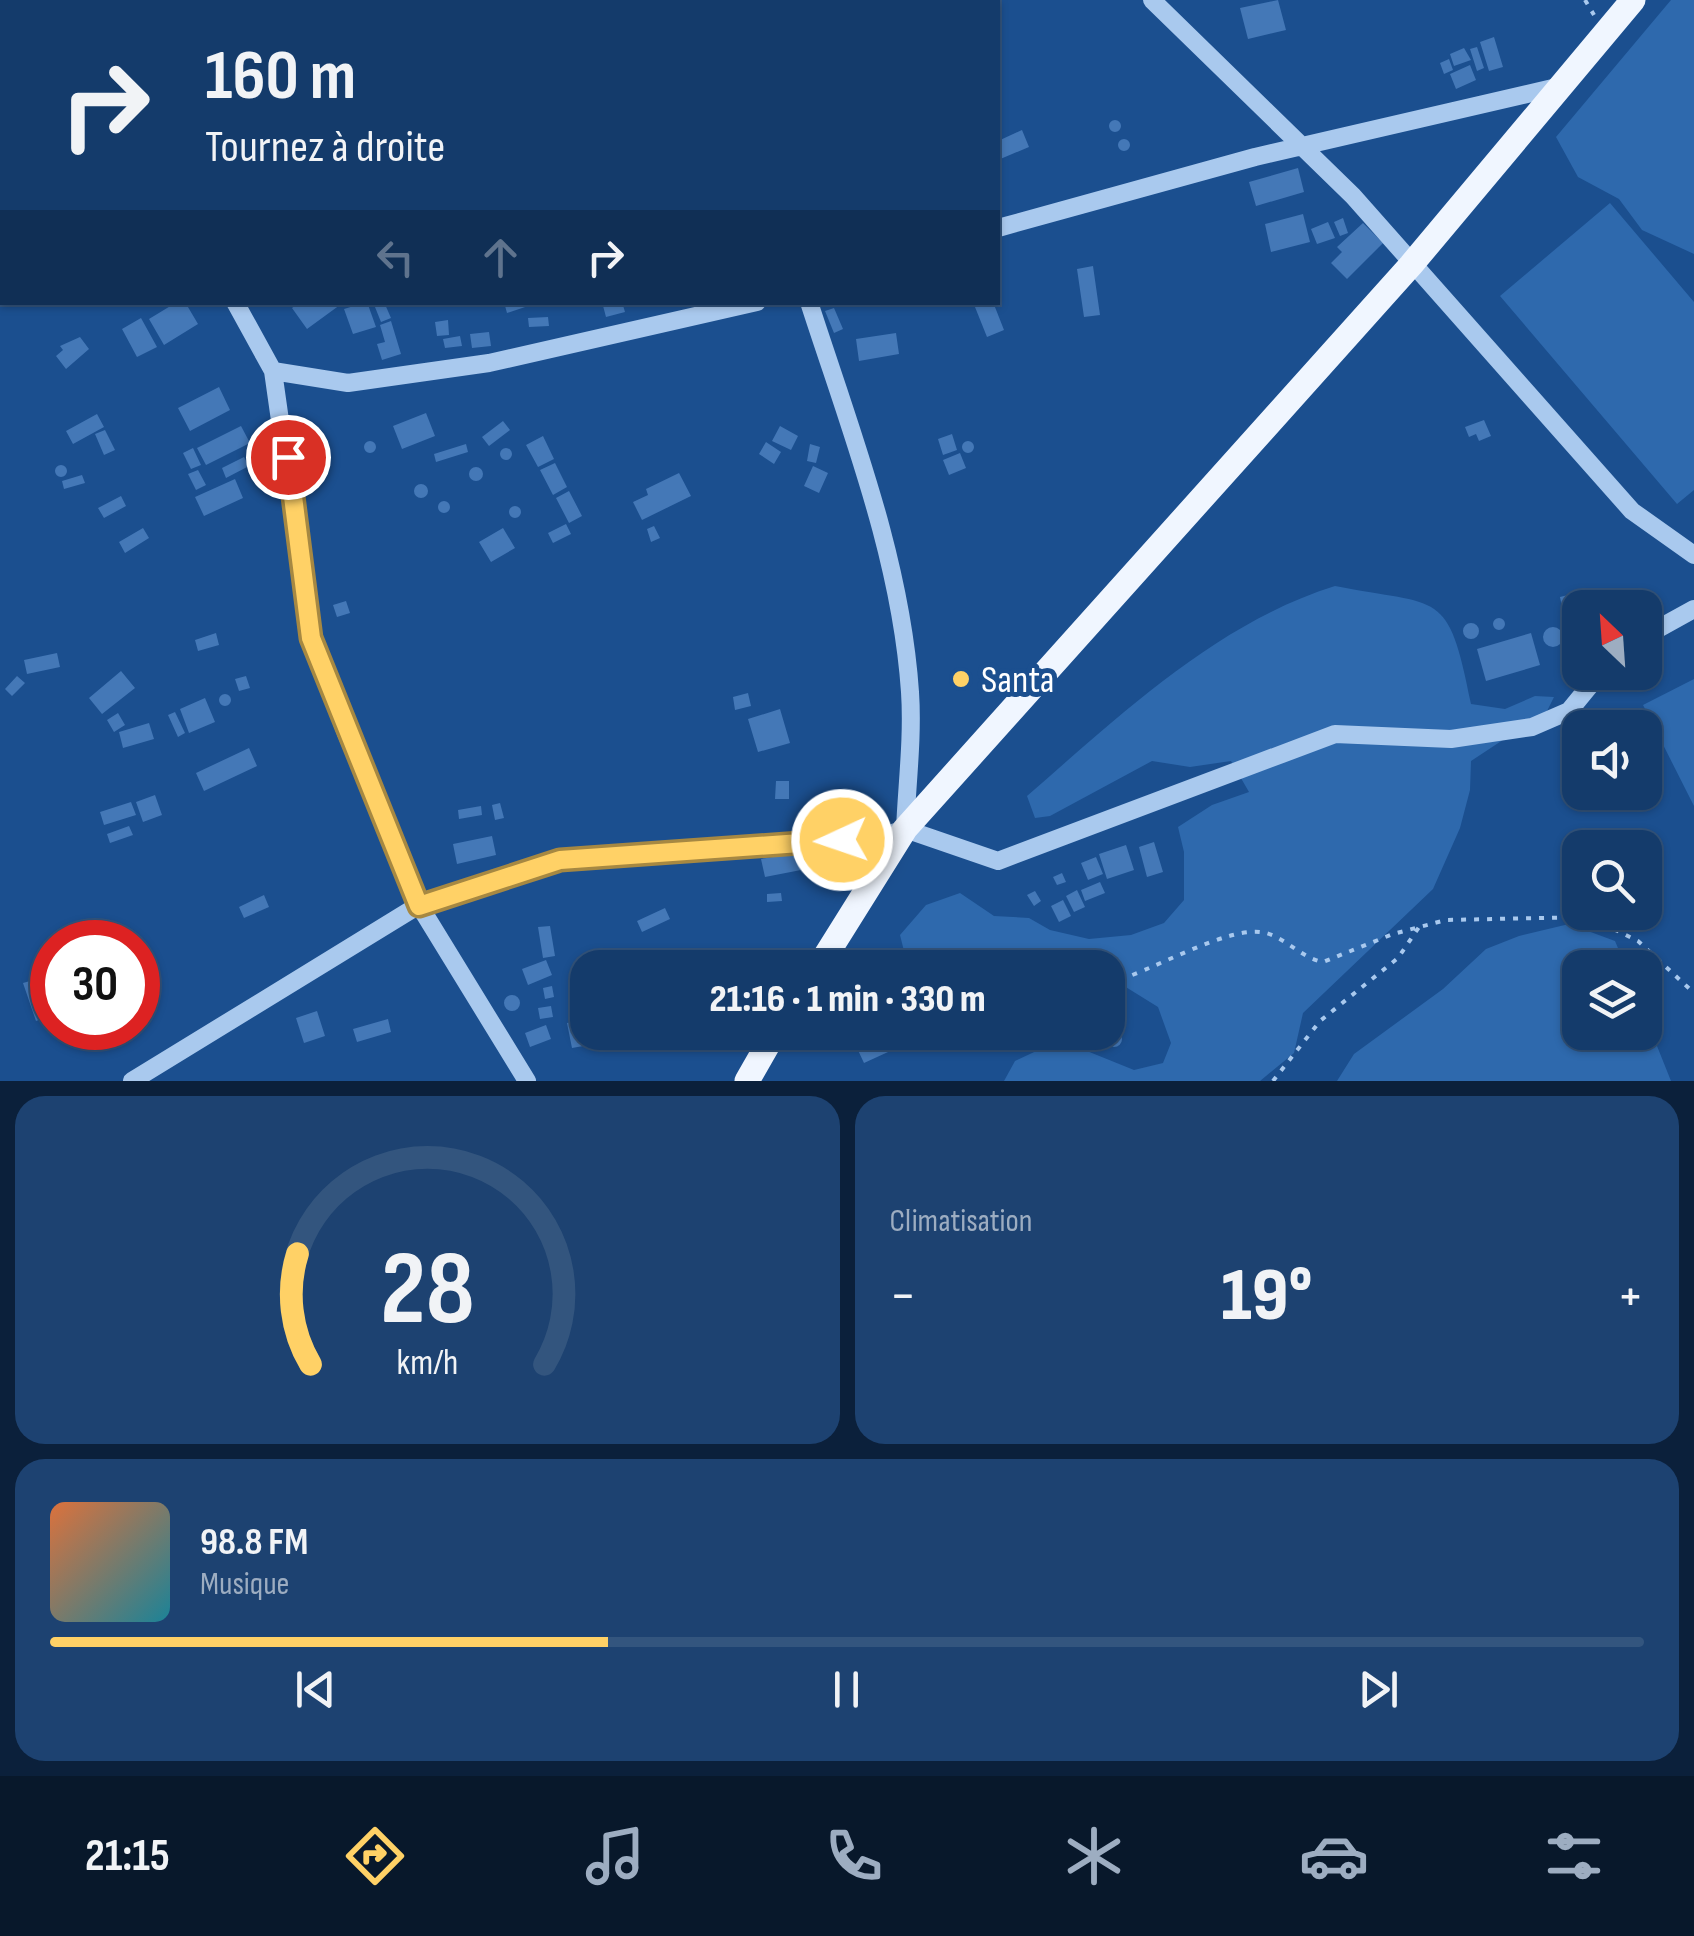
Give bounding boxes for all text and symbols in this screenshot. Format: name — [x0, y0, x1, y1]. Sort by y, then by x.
text: 160 m — [205, 35, 356, 119]
icon: right — [40, 40, 170, 170]
text: Tournez à droite — [205, 120, 445, 175]
icon: left — [368, 230, 423, 285]
icon: ahead — [473, 230, 528, 285]
icon: right — [578, 230, 633, 285]
pin — [246, 415, 331, 500]
icon: arrive — [261, 430, 316, 485]
north arrow — [1562, 590, 1662, 690]
map controls — [1562, 590, 1662, 1050]
place label: Santa — [981, 658, 1054, 703]
marker: Santa — [950, 668, 972, 690]
button: sound — [1562, 710, 1662, 810]
position arrow — [790, 788, 894, 892]
button: search — [1562, 830, 1662, 930]
speed limit sign: 30 — [30, 920, 160, 1050]
button: layers — [1562, 950, 1662, 1050]
text: 21:16 · 1 min · 330 m — [710, 977, 986, 1022]
text: Climatisation — [890, 1202, 1033, 1241]
text: 28 — [380, 1228, 475, 1353]
text: 19° — [1221, 1251, 1312, 1342]
text: − — [890, 1263, 916, 1330]
text: + — [1617, 1263, 1644, 1330]
text: km/h — [396, 1342, 458, 1385]
text: 98.8 FM — [200, 1520, 308, 1565]
text: Musique — [200, 1565, 289, 1604]
icon: previous — [288, 1662, 343, 1717]
icon: pause — [819, 1662, 874, 1717]
icon: next — [1351, 1662, 1406, 1717]
icon: directions — [340, 1821, 410, 1891]
icon: music — [580, 1821, 650, 1891]
icon: phone — [819, 1821, 889, 1891]
icon: climate — [1059, 1821, 1129, 1891]
icon: car — [1299, 1821, 1369, 1891]
icon: filters — [1539, 1821, 1609, 1891]
text: 21:15 — [85, 1829, 170, 1884]

